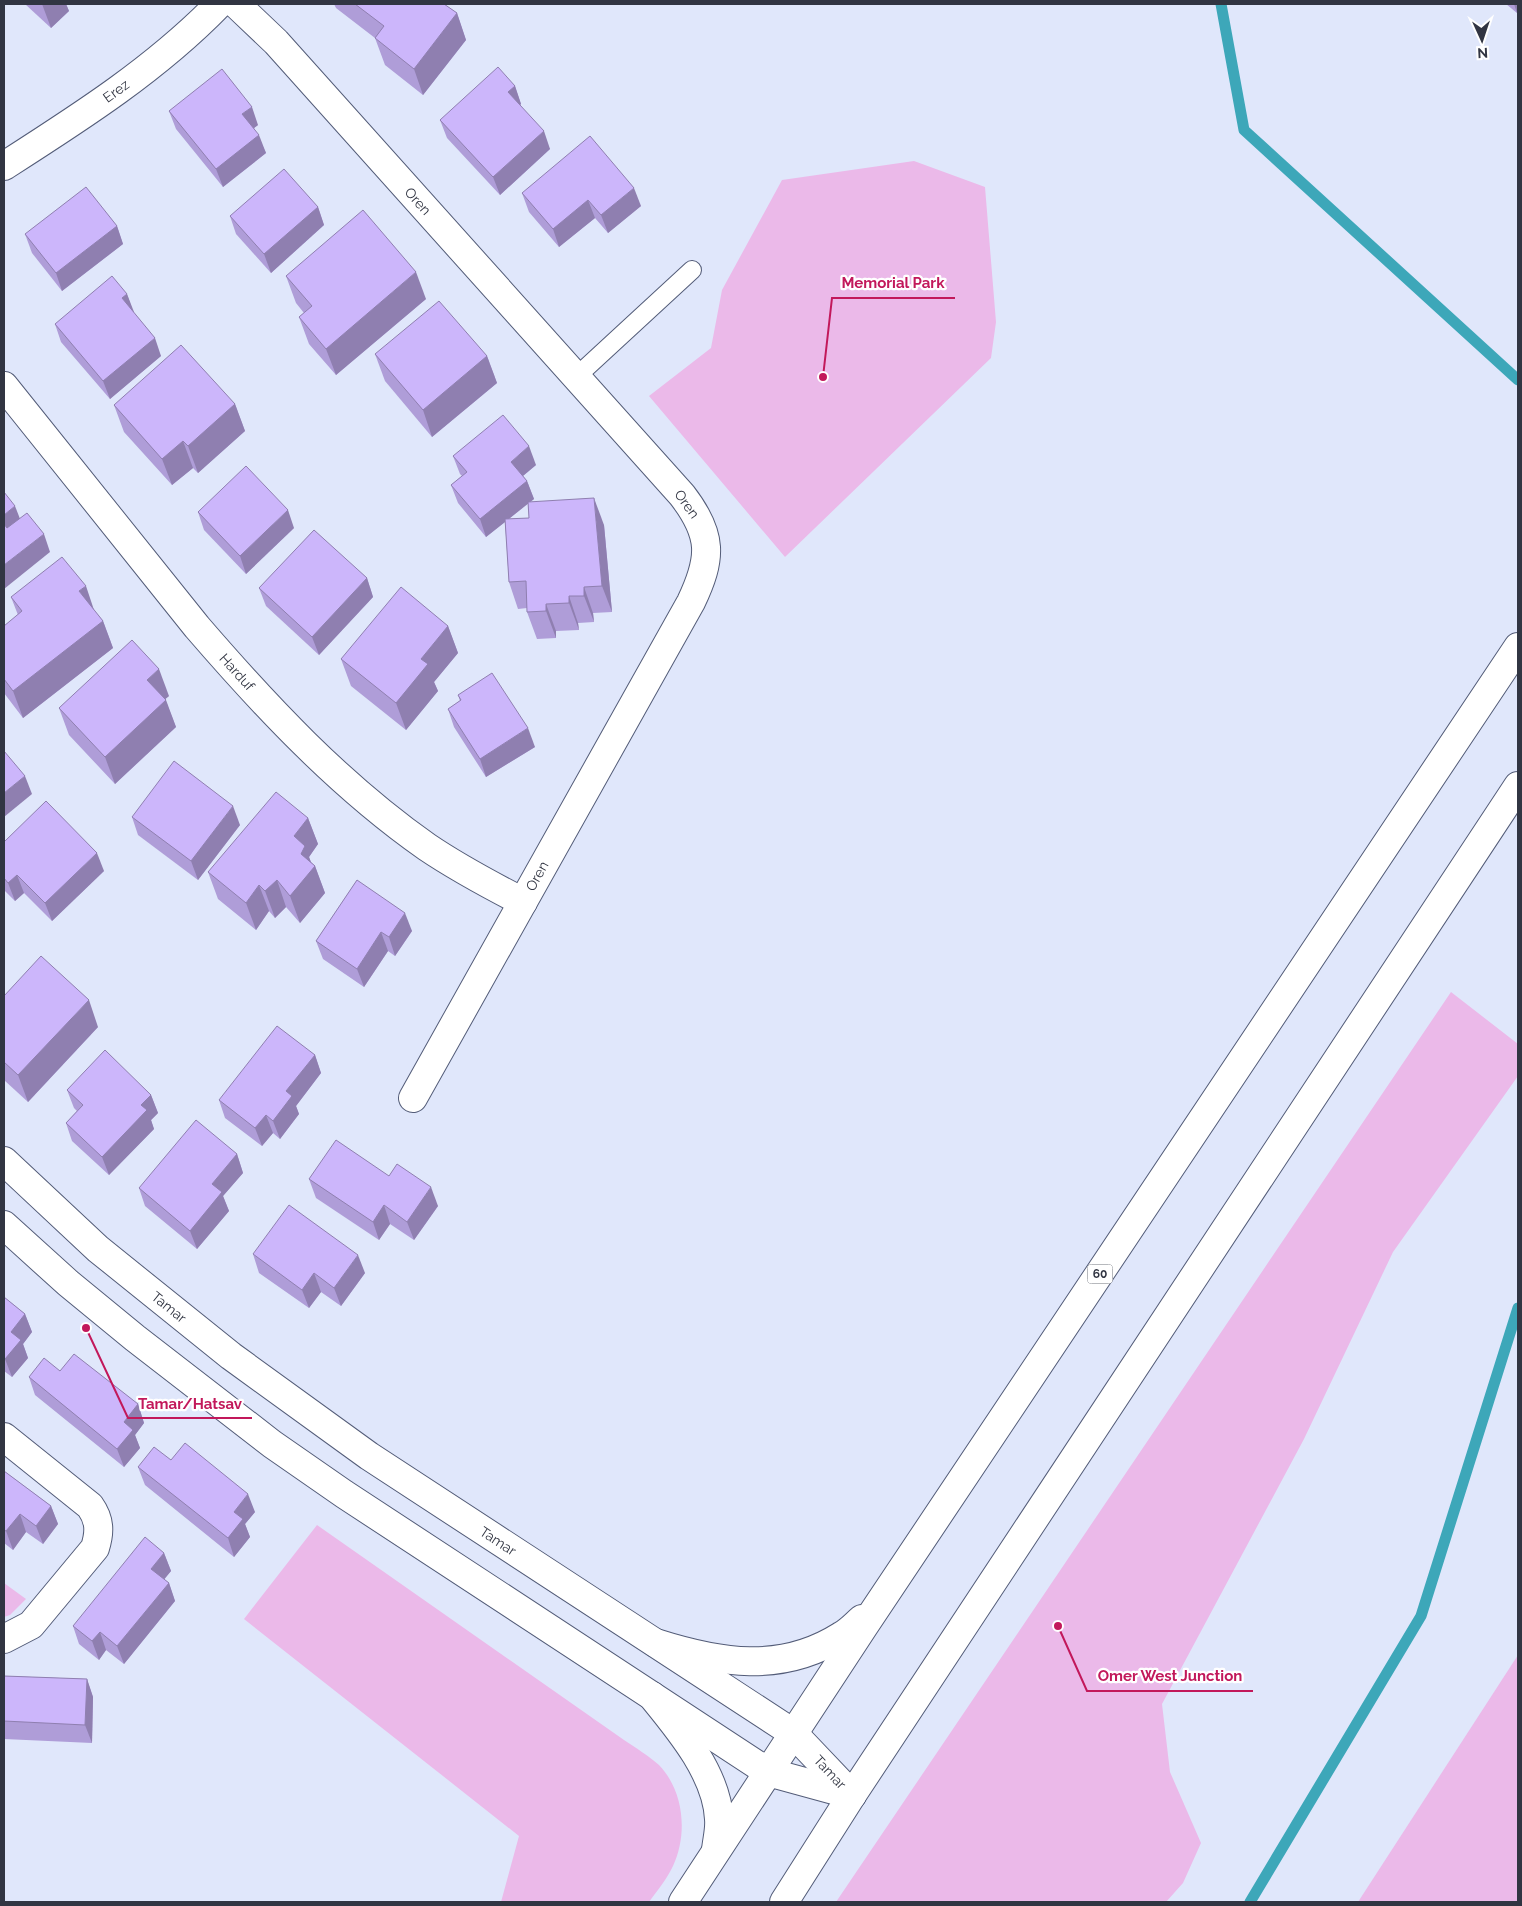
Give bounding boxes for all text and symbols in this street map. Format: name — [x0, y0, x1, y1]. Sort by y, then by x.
north arrow — [1457, 15, 1507, 65]
text: N — [1477, 45, 1488, 61]
street label: Erez — [100, 76, 132, 106]
street label: Oren — [402, 184, 434, 218]
callout: Memorial Park — [832, 268, 955, 298]
text: Memorial Park — [841, 274, 945, 292]
street label: Oren — [671, 487, 703, 521]
street label: Harduf — [216, 650, 259, 695]
street label: Oren — [522, 858, 552, 894]
road number: 60 — [1088, 1264, 1112, 1284]
street label: Tamar — [148, 1288, 190, 1326]
callout: Tamar/Hatsav — [128, 1388, 252, 1418]
text: Tamar/Hatsav — [138, 1395, 243, 1413]
street label: Tamar — [477, 1523, 519, 1559]
callout: Omer West Junction — [1087, 1661, 1253, 1691]
text: Omer West Junction — [1098, 1667, 1242, 1685]
street label: Tamar — [810, 1752, 850, 1792]

